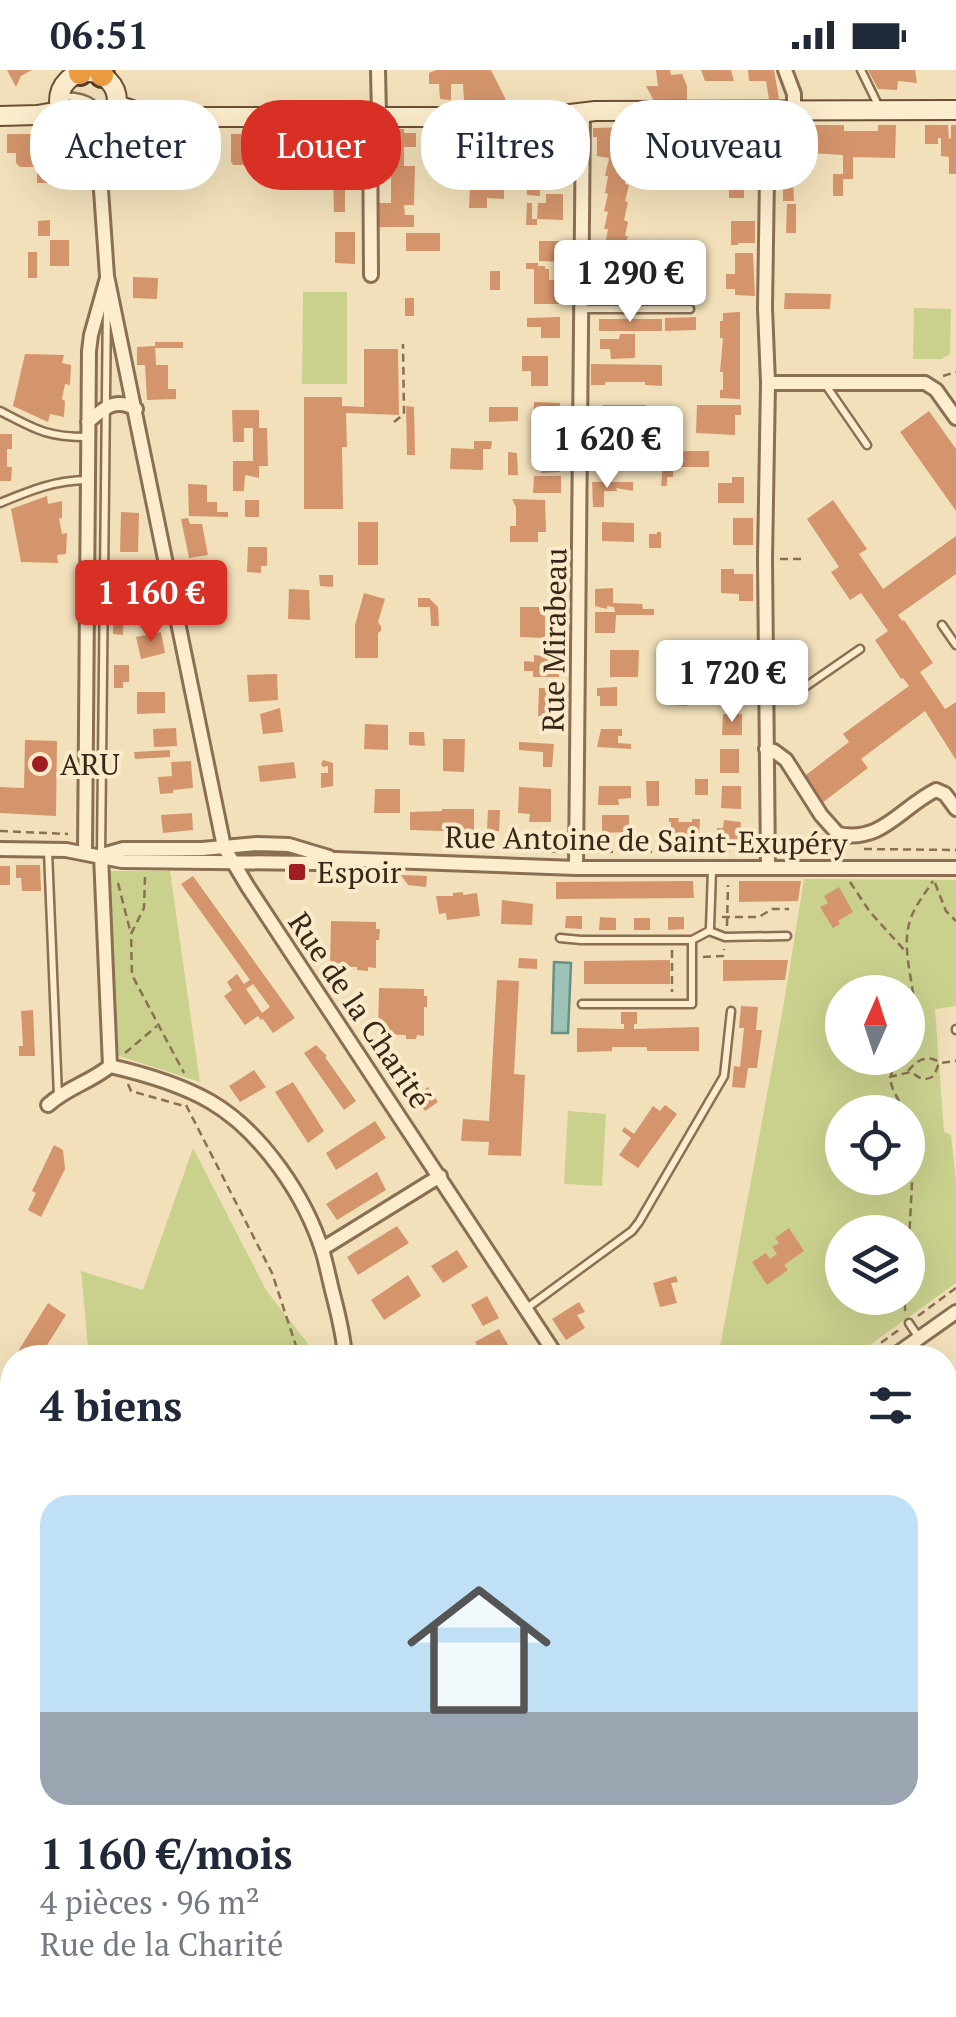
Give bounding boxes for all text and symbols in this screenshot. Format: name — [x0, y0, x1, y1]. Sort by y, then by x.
text: 06:51 — [50, 10, 149, 60]
chip: Acheter — [30, 100, 221, 190]
chip: Louer — [241, 100, 401, 190]
chip: Filtres — [421, 100, 590, 190]
chip: Nouveau — [610, 100, 818, 190]
pin: 1 290 € — [538, 240, 722, 325]
text: 1 290 € — [576, 251, 684, 293]
pin: 1 620 € — [515, 406, 699, 491]
text: 1 620 € — [553, 417, 661, 459]
street label: Rue Mirabeau — [532, 548, 576, 732]
pin: 1 160 € — [59, 560, 243, 645]
text: 1 160 € — [97, 571, 205, 613]
pin: 1 720 € — [640, 640, 824, 725]
text: 1 720 € — [678, 651, 786, 693]
place label: ARU — [60, 744, 120, 784]
marker: ARU — [29, 753, 51, 775]
street label: Rue Antoine de Saint-Exupéry — [444, 816, 849, 864]
place label: Espoir — [317, 852, 402, 892]
marker: Espoir — [286, 861, 308, 883]
street label: Rue de la Charité — [280, 904, 440, 1116]
north arrow — [825, 975, 925, 1075]
map controls — [825, 975, 925, 1315]
button: locate — [825, 1095, 925, 1195]
button: layers — [825, 1215, 925, 1315]
text: 4 biens — [40, 1377, 182, 1433]
icon: filters — [863, 1378, 918, 1433]
icon: home — [389, 1560, 569, 1740]
text: 1 160 €/mois — [40, 1825, 292, 1881]
text: 4 pièces · 96 m² — [40, 1881, 260, 1923]
text: Rue de la Charité — [40, 1923, 283, 1965]

